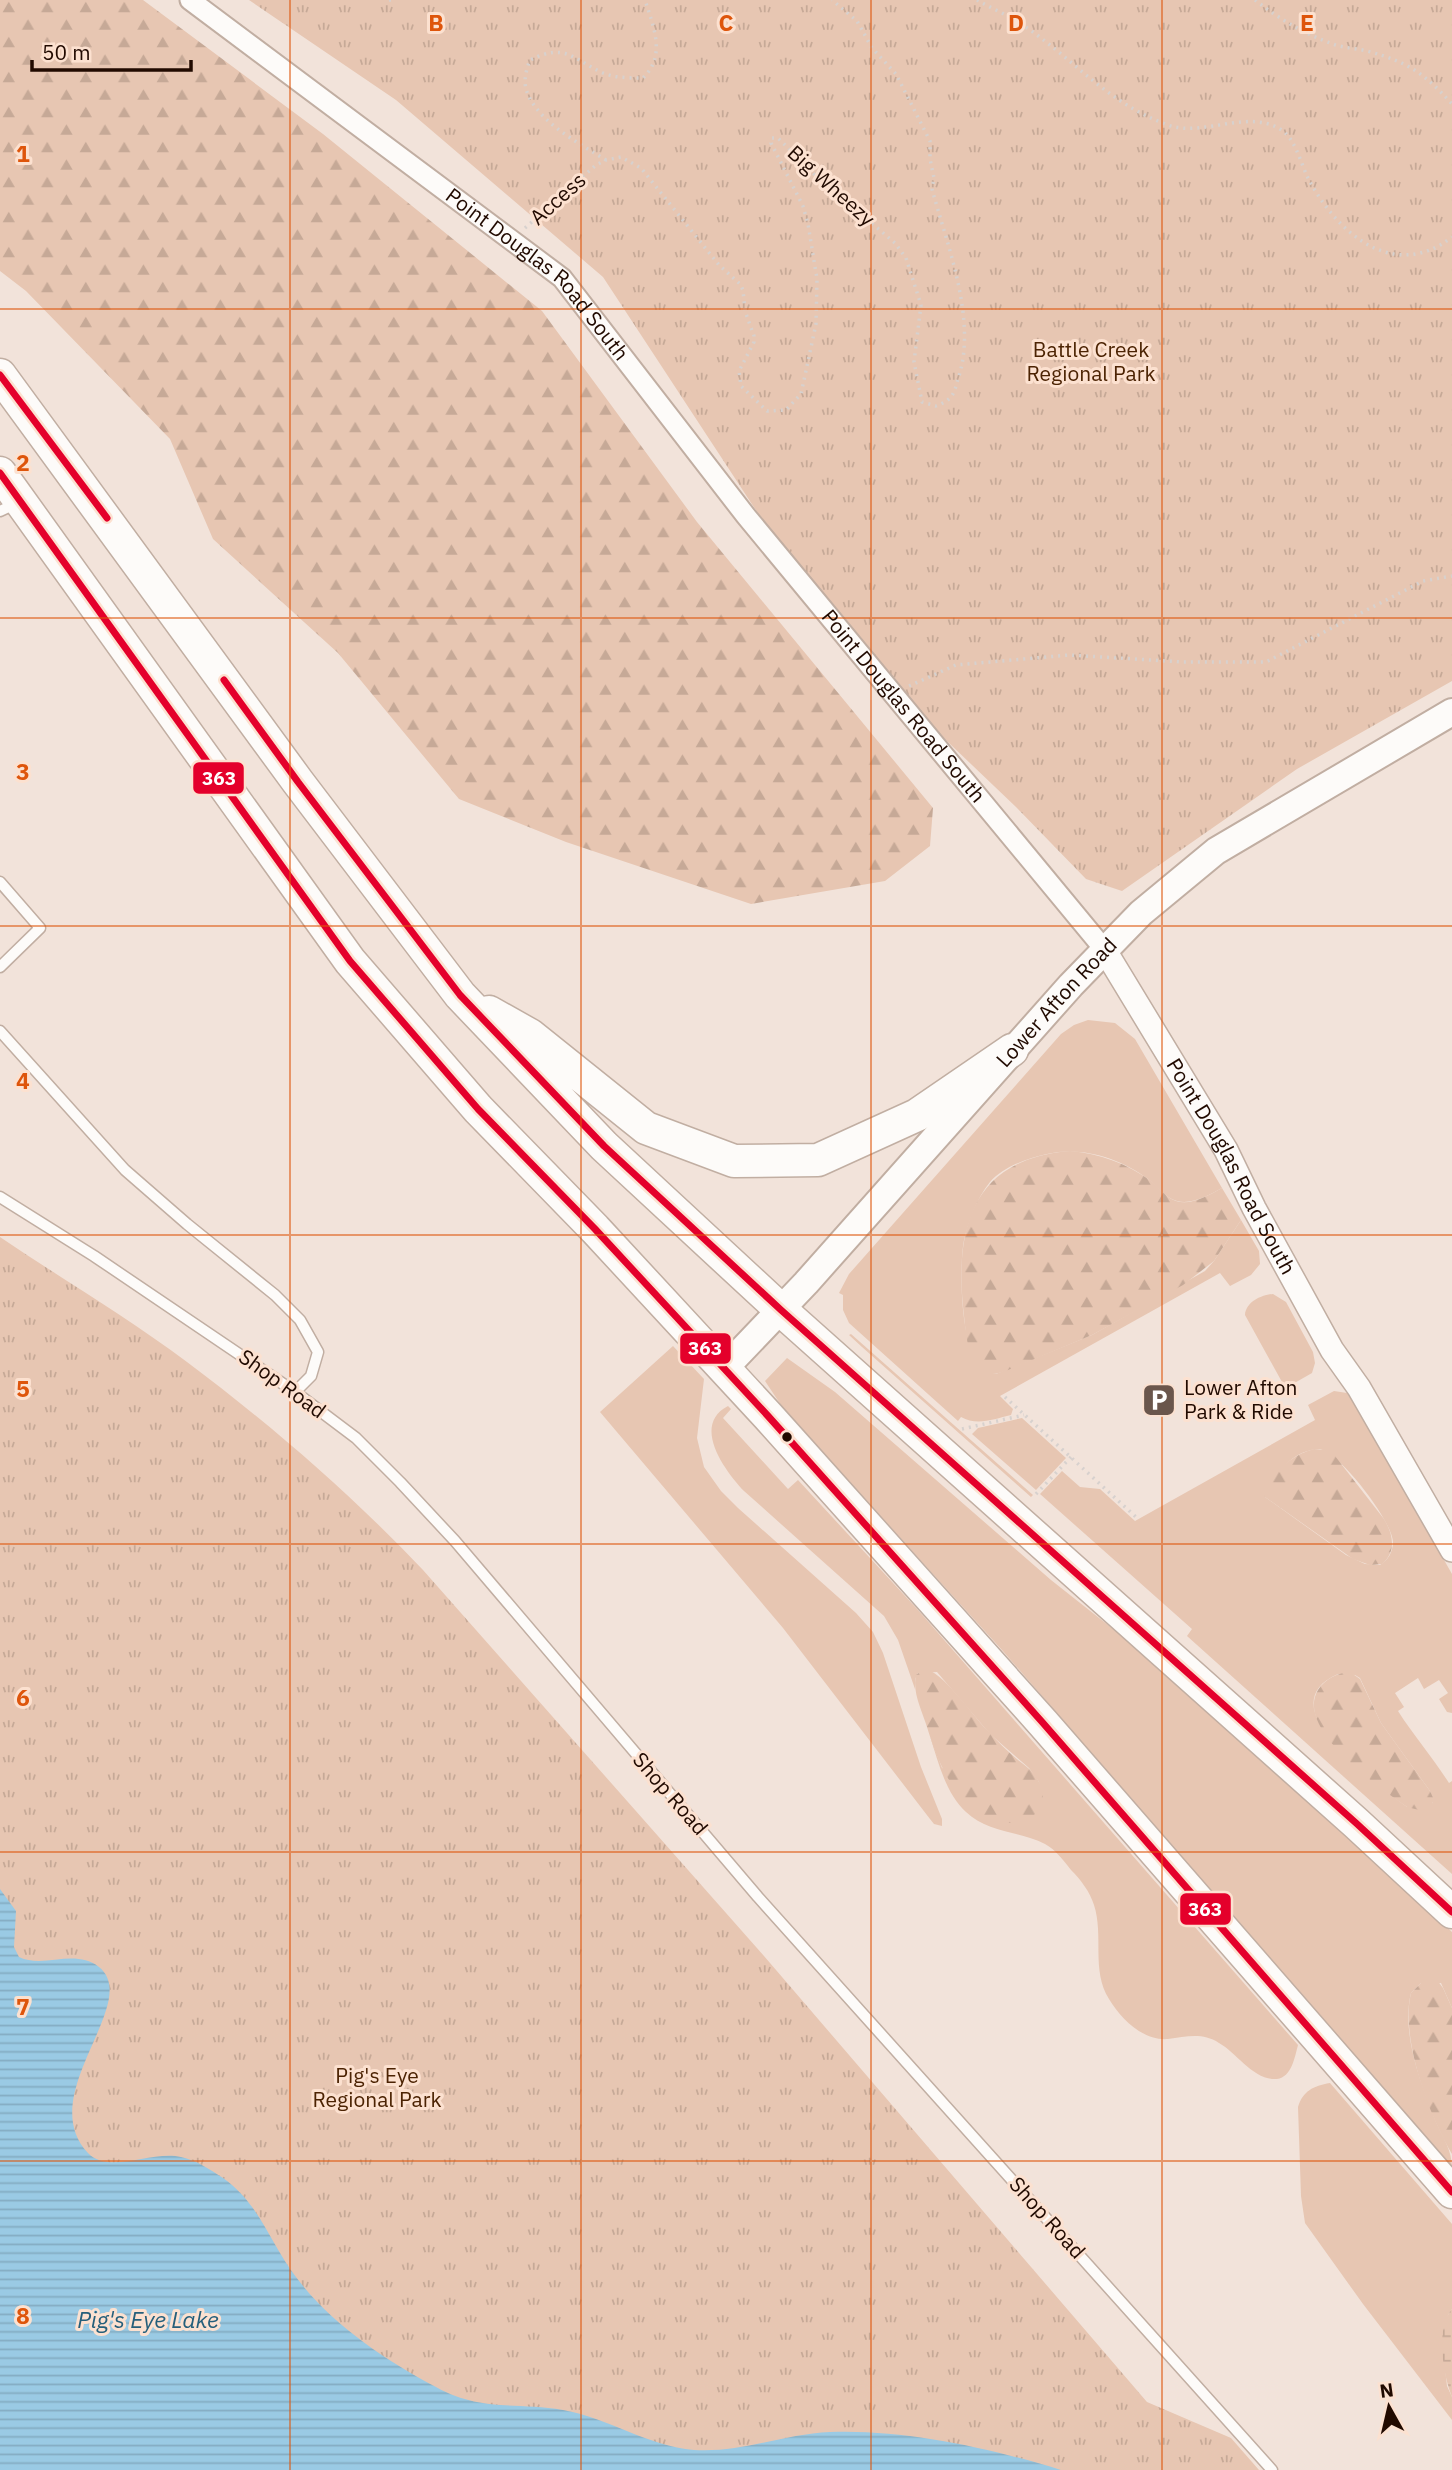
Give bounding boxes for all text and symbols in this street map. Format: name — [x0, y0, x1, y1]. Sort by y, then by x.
text: B — [428, 7, 444, 37]
text: C — [719, 7, 734, 37]
text: D — [1008, 7, 1024, 37]
text: E — [1300, 7, 1314, 37]
scale bar — [32, 28, 191, 72]
text: 50 m — [42, 38, 91, 66]
text: 1 — [16, 138, 30, 168]
street label: Big Wheezy — [782, 138, 882, 232]
street label: Access — [523, 166, 591, 231]
street label: Point Douglas Road South — [441, 181, 636, 366]
park label: Battle Creek Regional Park — [1026, 335, 1156, 387]
text: 2 — [16, 447, 30, 477]
street label: Point Douglas Road South — [816, 603, 992, 808]
text: 3 — [16, 756, 30, 786]
line badge: 363 — [192, 761, 245, 795]
text: 363 — [202, 766, 236, 790]
street label: Lower Afton Road — [989, 931, 1123, 1073]
street label: Point Douglas Road South — [1161, 1053, 1303, 1279]
text: 4 — [16, 1065, 30, 1095]
line badge: 363 — [679, 1332, 732, 1365]
text: 363 — [688, 1336, 722, 1360]
street label: Shop Road — [233, 1342, 332, 1424]
text: 5 — [16, 1373, 30, 1403]
place label: Lower Afton Park & Ride — [1184, 1373, 1297, 1425]
parking icon: Lower Afton Park & Ride — [1140, 1381, 1178, 1419]
unlabelled marker — [780, 1430, 794, 1444]
text: 6 — [16, 1682, 30, 1712]
street label: Shop Road — [627, 1746, 715, 1841]
line badge: 363 — [1179, 1892, 1232, 1926]
text: 363 — [1188, 1897, 1222, 1921]
text: 7 — [16, 1991, 30, 2021]
park label: Pig's Eye Regional Park — [312, 2061, 442, 2113]
street label: Shop Road — [1003, 2170, 1092, 2264]
text: 8 — [16, 2300, 30, 2330]
water label: Pig's Eye Lake — [77, 2304, 219, 2334]
north arrow — [1354, 2372, 1424, 2442]
text: N — [1378, 2377, 1395, 2403]

